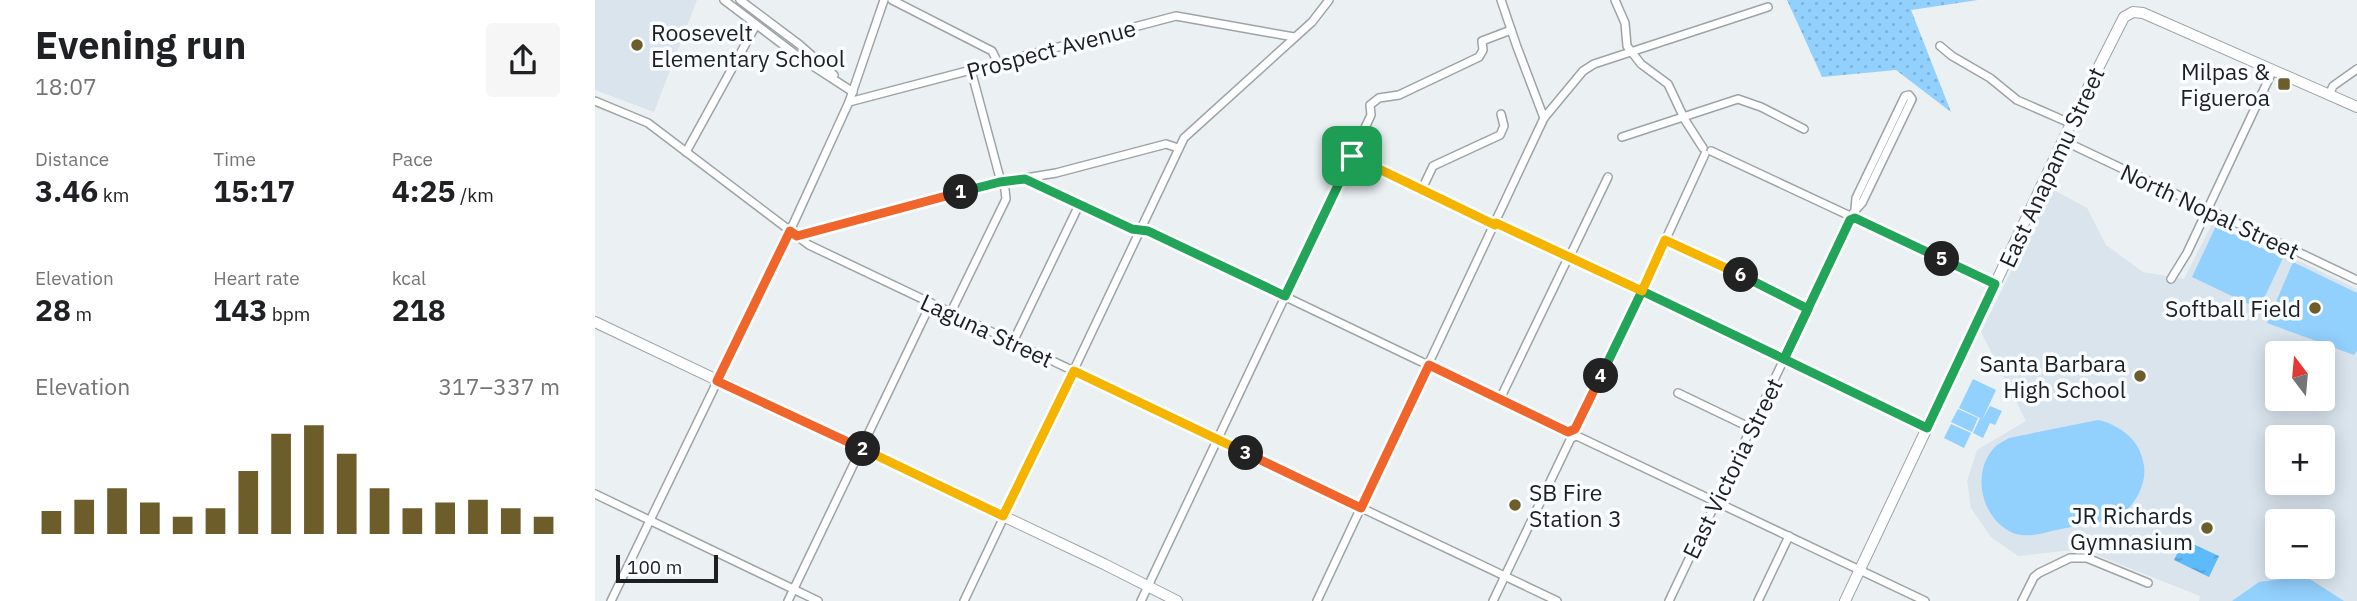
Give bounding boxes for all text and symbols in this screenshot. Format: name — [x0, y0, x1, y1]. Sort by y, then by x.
street label: Prospect Avenue — [963, 12, 1139, 86]
place label: Roosevelt Elementary School — [651, 17, 845, 73]
text: Evening run — [35, 20, 246, 69]
button: share — [486, 23, 560, 97]
marker: Roosevelt Elementary School — [629, 37, 645, 53]
place label: Milpas & Figueroa — [2180, 56, 2270, 112]
street label: East Anapamu Street — [1991, 62, 2111, 272]
text: 18:07 — [35, 71, 97, 101]
marker: Milpas & Figueroa — [2276, 76, 2292, 92]
pin — [1322, 126, 1382, 186]
icon: arrive — [1333, 137, 1371, 175]
text: Distance — [35, 147, 109, 171]
text: Time — [213, 147, 256, 171]
text: Pace — [392, 147, 433, 171]
street label: North Nopal Street — [2116, 156, 2304, 266]
text: 3.46 — [35, 171, 98, 210]
text: 15:17 — [213, 171, 295, 210]
text: 4:25 — [392, 171, 456, 210]
pin: 1 — [943, 174, 979, 210]
text: 1 — [955, 179, 966, 203]
text: km — [98, 183, 129, 207]
text: /km — [456, 183, 494, 207]
pin: 5 — [1925, 242, 1959, 276]
text: 5 — [1936, 246, 1947, 270]
pin: 6 — [1723, 258, 1759, 292]
text: 6 — [1735, 262, 1746, 286]
text: Elevation — [35, 266, 114, 290]
text: Heart rate — [213, 266, 300, 290]
text: kcal — [392, 266, 426, 290]
street label: Laguna Street — [916, 286, 1058, 374]
text: 28 — [35, 290, 71, 329]
text: 143 — [213, 290, 267, 329]
text: 218 — [392, 290, 446, 329]
place label: Softball Field — [2165, 293, 2301, 323]
marker: Softball Field — [2307, 300, 2323, 316]
text: m — [71, 302, 92, 326]
text: bpm — [267, 302, 310, 326]
north arrow — [2265, 341, 2335, 411]
map controls — [2265, 341, 2335, 579]
place label: Santa Barbara High School — [1980, 348, 2126, 404]
pin: 4 — [1583, 358, 1619, 394]
text: 4 — [1595, 363, 1606, 387]
marker: Santa Barbara High School — [2132, 368, 2148, 384]
text: Elevation — [35, 371, 130, 401]
text: 317–337 m — [438, 371, 560, 401]
street label: East Victoria Street — [1675, 373, 1789, 563]
button: + — [2265, 425, 2335, 495]
pin: 2 — [845, 432, 881, 466]
pin: 3 — [1229, 435, 1263, 470]
text: 2 — [857, 436, 868, 460]
text: 3 — [1240, 440, 1251, 464]
place label: SB Fire Station 3 — [1529, 477, 1622, 533]
marker: SB Fire Station 3 — [1507, 497, 1523, 513]
place label: JR Richards Gymnasium — [2070, 500, 2193, 556]
button: − — [2265, 509, 2335, 579]
marker: JR Richards Gymnasium — [2199, 520, 2215, 536]
scale bar — [616, 552, 717, 584]
text: 100 m — [627, 555, 682, 579]

